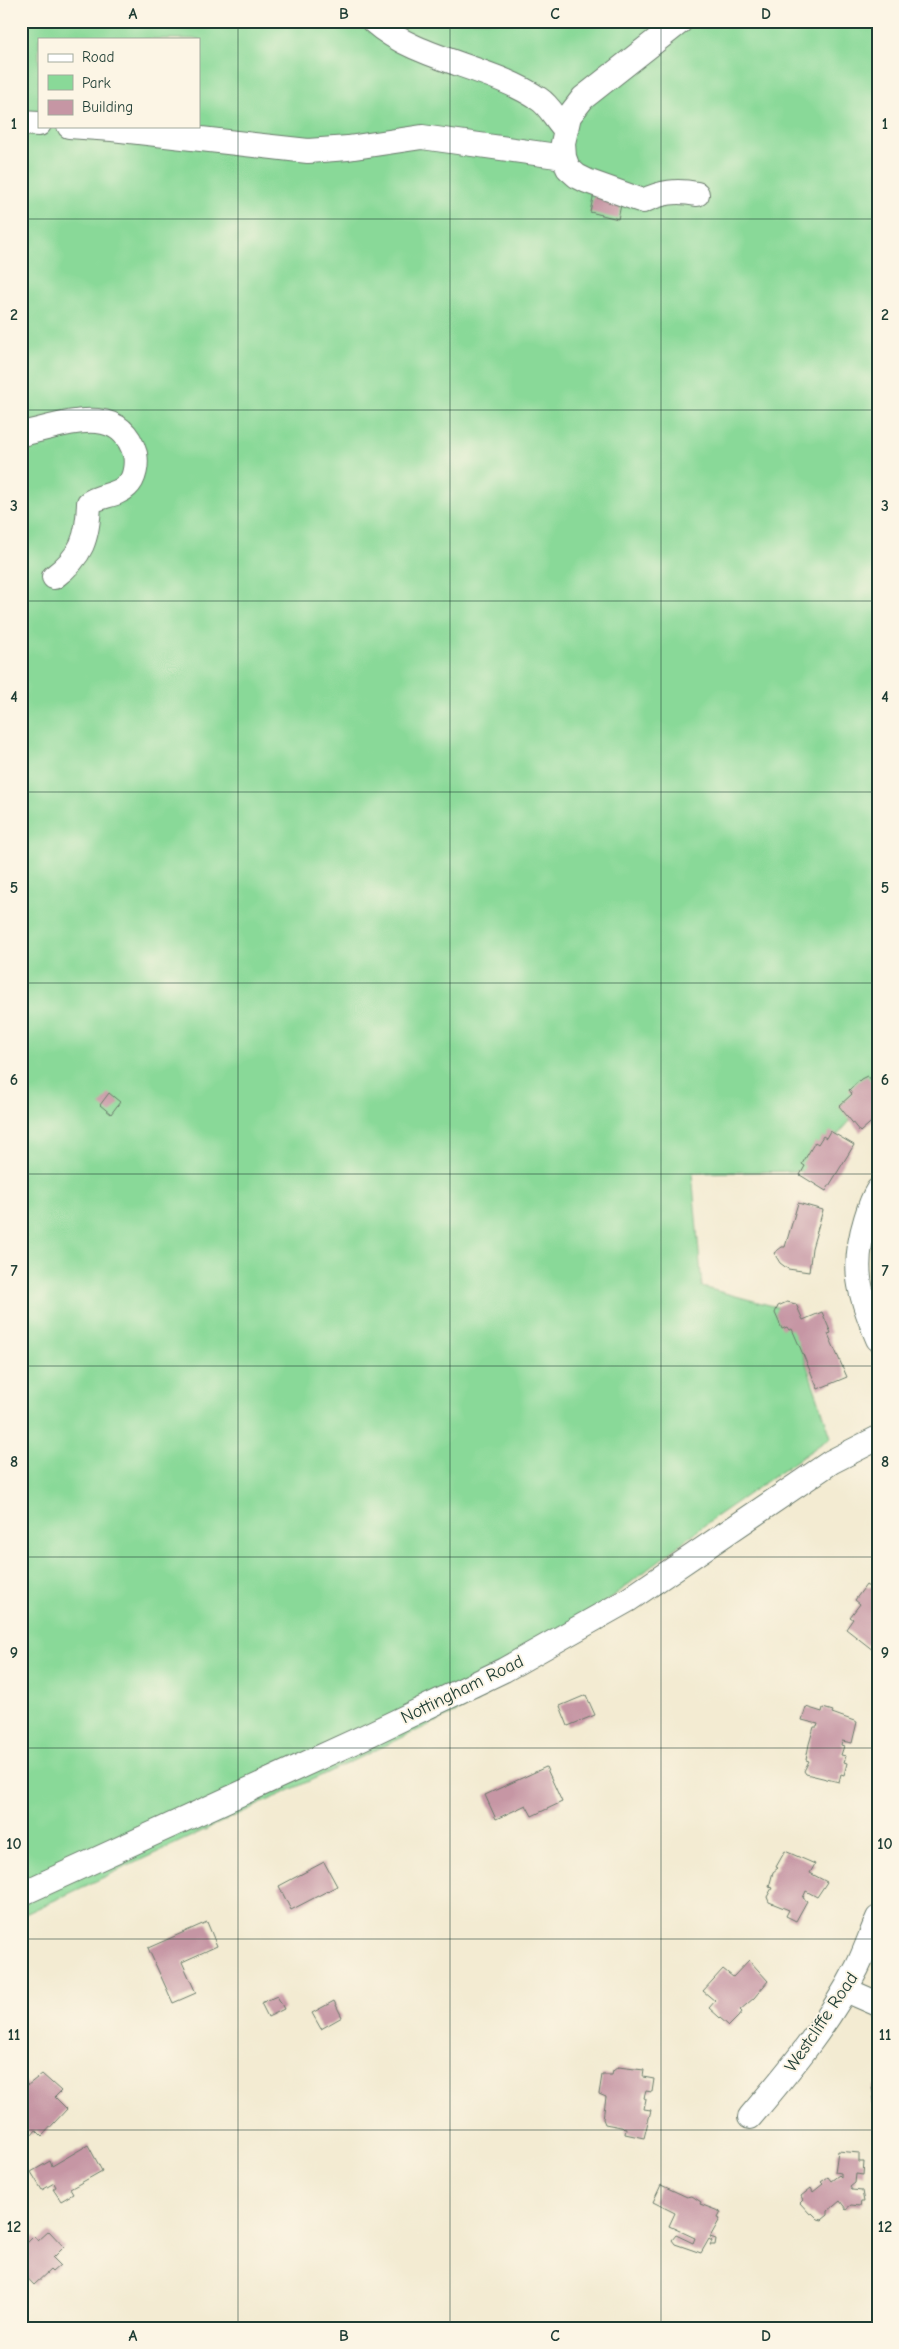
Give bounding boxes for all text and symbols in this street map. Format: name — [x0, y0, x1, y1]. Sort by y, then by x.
text: A — [129, 5, 138, 23]
text: B — [339, 5, 349, 23]
text: C — [550, 5, 560, 23]
text: D — [761, 5, 771, 23]
legend — [38, 38, 200, 128]
text: Road — [82, 48, 114, 66]
text: Park — [82, 74, 111, 92]
text: Building — [82, 98, 133, 116]
text: 1 — [11, 115, 17, 133]
text: 1 — [882, 115, 888, 133]
text: 2 — [10, 306, 18, 324]
text: 2 — [881, 306, 889, 324]
text: 3 — [10, 497, 18, 515]
text: 3 — [881, 497, 889, 515]
text: 4 — [10, 688, 18, 706]
text: 4 — [881, 688, 889, 706]
text: 5 — [10, 879, 18, 897]
text: 5 — [881, 879, 889, 897]
text: 6 — [10, 1071, 18, 1089]
text: 6 — [881, 1071, 889, 1089]
text: 7 — [10, 1262, 18, 1280]
text: 7 — [881, 1262, 889, 1280]
text: 8 — [10, 1453, 18, 1471]
text: 8 — [881, 1453, 889, 1471]
text: 9 — [10, 1644, 18, 1662]
text: 9 — [881, 1644, 889, 1662]
street label: Nottingham Road — [397, 1651, 527, 1728]
text: 10 — [6, 1835, 22, 1853]
text: 10 — [877, 1835, 893, 1853]
street label: Westcliffe Road — [780, 1968, 863, 2076]
text: 11 — [8, 2026, 20, 2044]
text: 11 — [879, 2026, 891, 2044]
text: 12 — [7, 2218, 21, 2236]
text: 12 — [878, 2218, 892, 2236]
text: A — [129, 2327, 138, 2345]
text: B — [339, 2327, 349, 2345]
text: C — [550, 2327, 560, 2345]
text: D — [761, 2327, 771, 2345]

